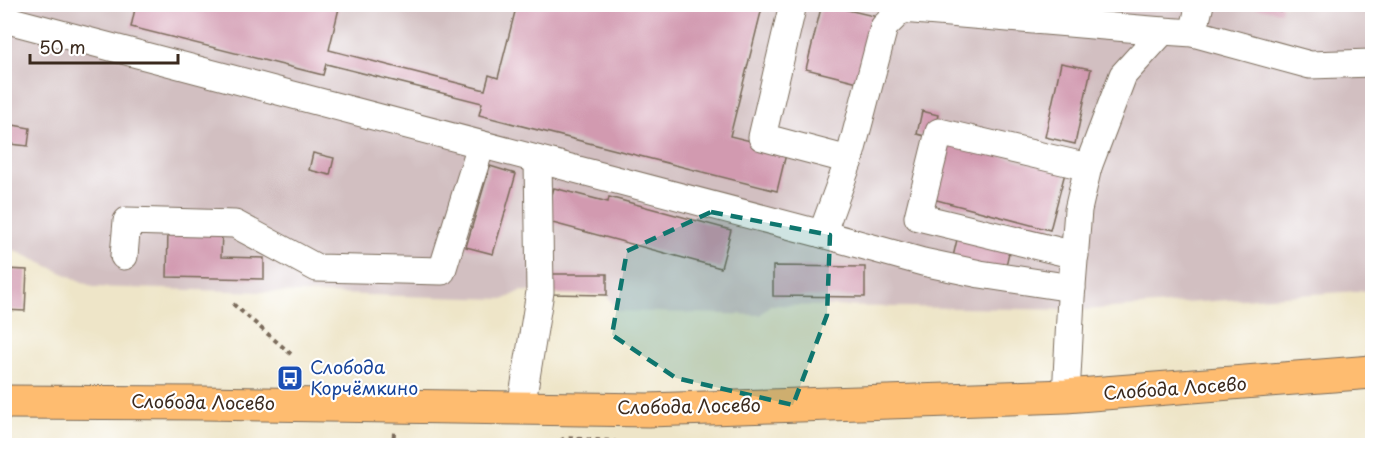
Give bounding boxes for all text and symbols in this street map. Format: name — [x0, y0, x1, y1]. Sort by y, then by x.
scale bar — [30, 27, 178, 65]
text: 50 m — [39, 33, 86, 60]
place label: Слобода Корчёмкино — [310, 353, 418, 401]
bus stop icon: Слобода Корчёмкино — [275, 363, 305, 393]
street label: Слобода Лосево — [1102, 369, 1248, 406]
street label: Слобода Лосево — [131, 387, 275, 416]
street label: Слобода Лосево — [617, 391, 761, 420]

